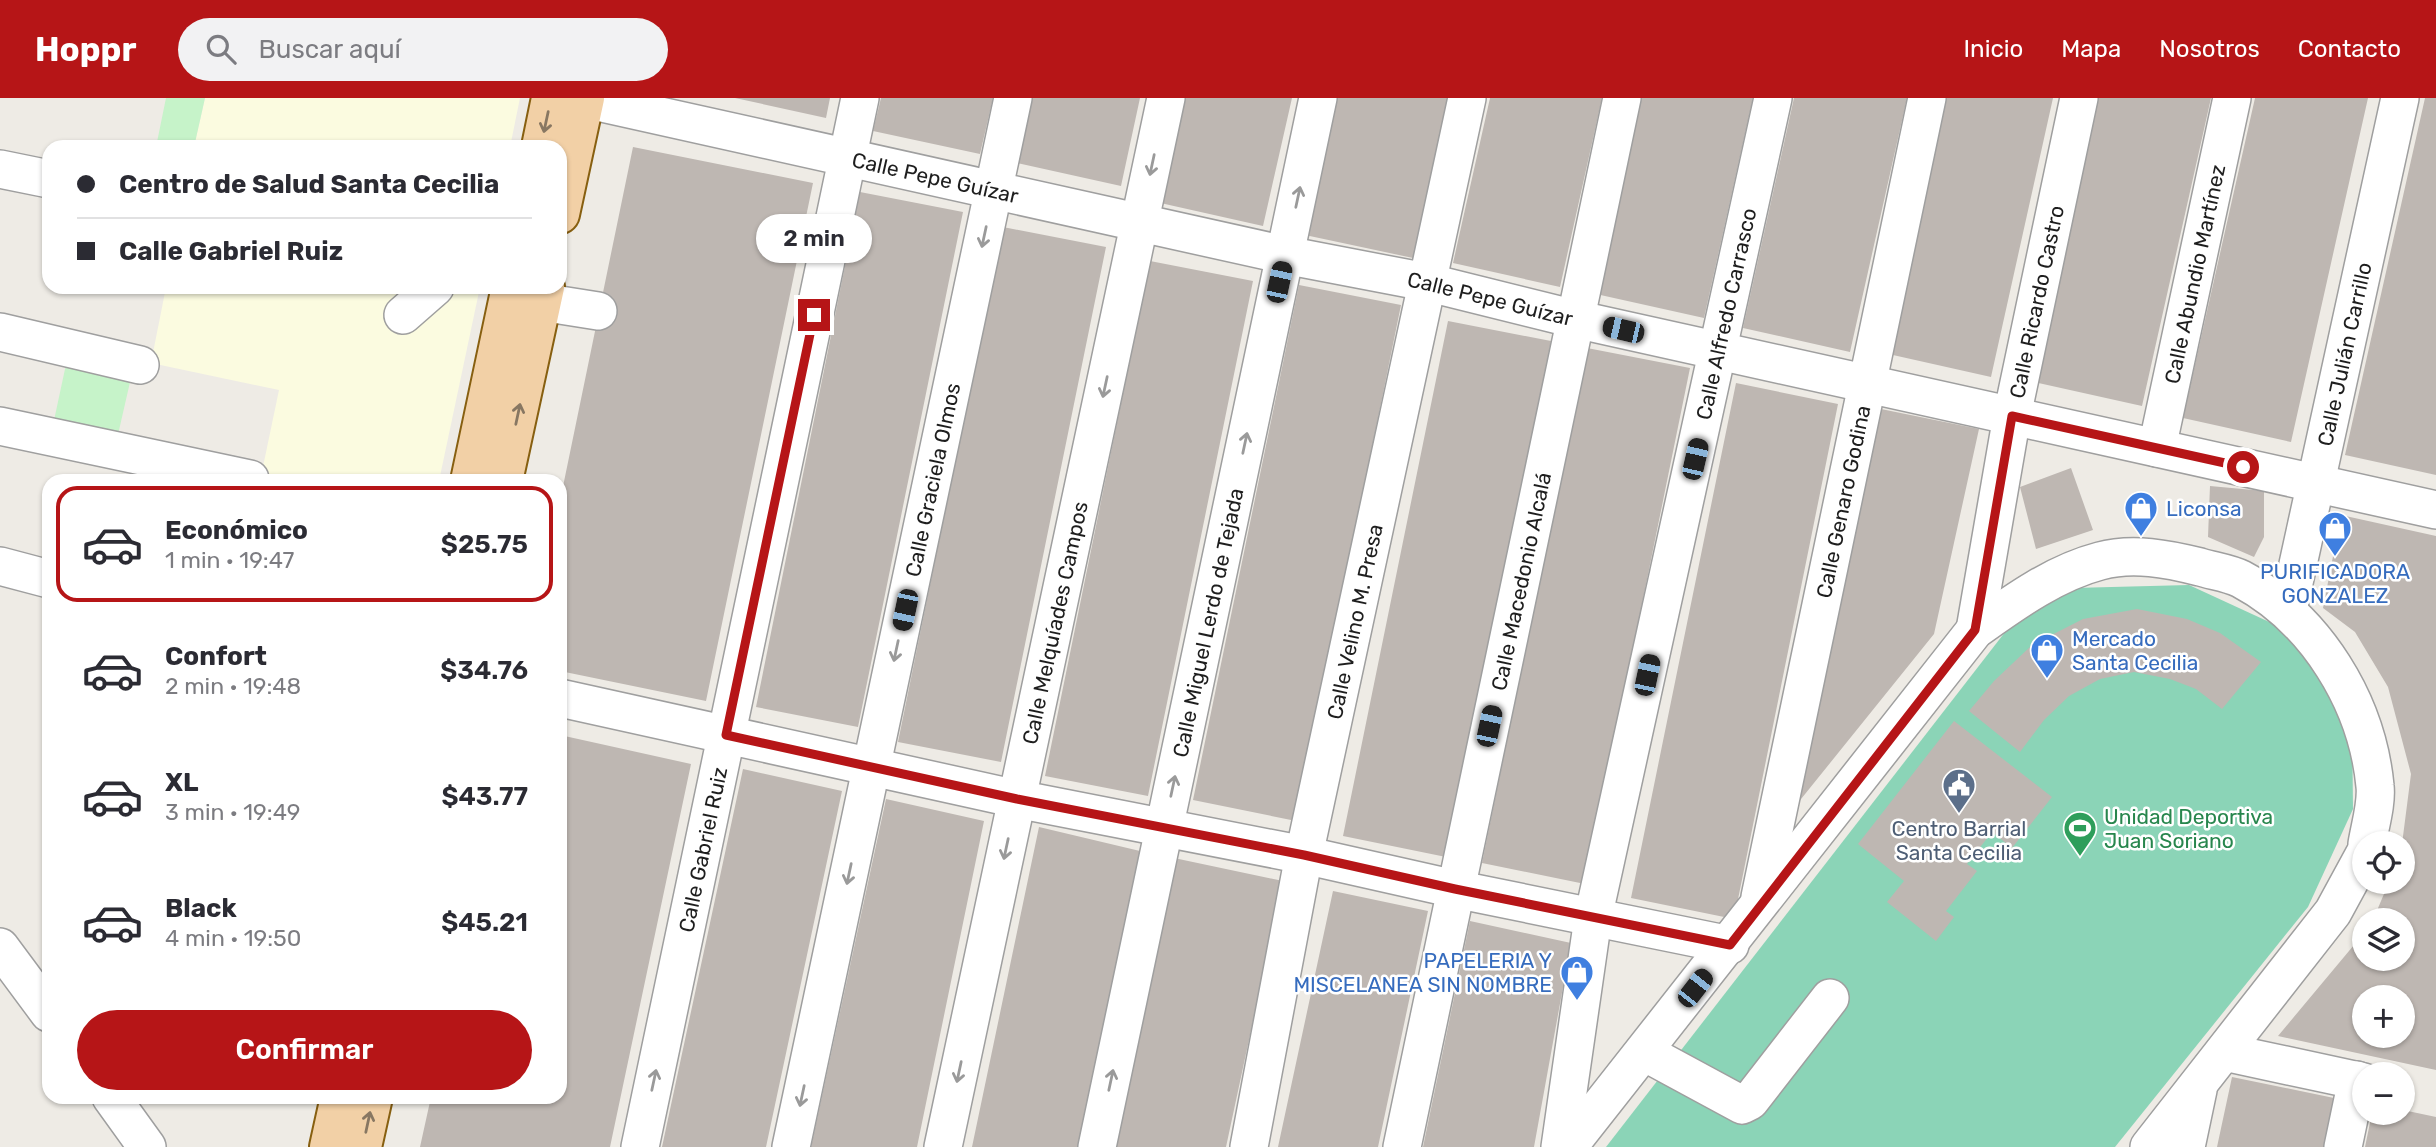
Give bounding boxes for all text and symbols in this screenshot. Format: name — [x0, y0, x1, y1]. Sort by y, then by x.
search box — [178, 18, 668, 81]
text: Hoppr — [35, 30, 136, 69]
icon: search — [202, 30, 240, 68]
text: Buscar aquí — [258, 34, 401, 65]
text: Inicio — [1964, 35, 2023, 63]
text: Mapa — [2061, 35, 2121, 63]
text: Nosotros — [2159, 35, 2260, 63]
text: Contacto — [2298, 35, 2401, 63]
one-way arrow — [539, 111, 552, 133]
street label: Calle Pepe Guízar — [850, 147, 1021, 208]
one-way arrow — [1144, 153, 1158, 176]
street label: Calle Abundio Martínez — [2159, 162, 2230, 386]
text: Centro de Salud Santa Cecilia — [119, 169, 499, 200]
one-way arrow — [1291, 186, 1305, 209]
street label: Calle Ricardo Castro — [2004, 203, 2069, 400]
street label: Calle Alfredo Carrasco — [1690, 206, 1761, 422]
callout: 2 min — [756, 214, 872, 262]
text: 2 min — [783, 224, 845, 252]
one-way arrow — [976, 225, 990, 248]
text: Calle Gabriel Ruiz — [119, 236, 343, 267]
car — [1265, 259, 1294, 305]
street label: Calle Julián Carrillo — [2312, 260, 2376, 448]
street label: Calle Pepe Guízar — [1405, 266, 1576, 331]
route end — [798, 299, 830, 331]
car — [1601, 315, 1646, 345]
one-way arrow — [1097, 375, 1111, 398]
street label: Calle Graciela Olmos — [900, 381, 965, 579]
one-way arrow — [511, 403, 525, 426]
street label: Calle Genaro Godina — [1810, 403, 1875, 600]
one-way arrow — [1239, 432, 1253, 455]
car — [1681, 436, 1710, 482]
route start — [2227, 451, 2259, 483]
street label: Calle Macedonio Alcalá — [1486, 470, 1556, 693]
street label: Calle Miguel Lerdo de Tejada — [1167, 486, 1248, 759]
shop icon: Liconsa — [2122, 489, 2160, 538]
place label: Liconsa — [2166, 496, 2242, 521]
street label: Calle Melquíades Campos — [1016, 499, 1092, 747]
shop icon: PURIFICADORA GONZALEZ — [2316, 509, 2354, 558]
icon: car — [81, 513, 144, 576]
text: Económico — [165, 515, 308, 546]
street label: Calle Velino M. Presa — [1321, 522, 1387, 721]
text: $25.75 — [441, 529, 528, 560]
text: 1 min · 19:47 — [165, 546, 294, 574]
place label: PURIFICADORA GONZALEZ — [2260, 559, 2410, 608]
car — [891, 587, 920, 633]
place label: Mercado Santa Cecilia — [2072, 626, 2198, 675]
shop icon: Mercado Santa Cecilia — [2028, 631, 2066, 680]
icon: car — [81, 639, 144, 702]
one-way arrow — [889, 639, 903, 662]
text: Confort — [165, 641, 267, 672]
car — [1633, 652, 1662, 698]
text: $34.76 — [440, 655, 528, 686]
text: 2 min · 19:48 — [165, 672, 301, 700]
car — [1475, 703, 1504, 749]
street label: Calle Gabriel Ruiz — [673, 764, 732, 934]
icon: car — [81, 765, 144, 828]
public building icon: Centro Barrial Santa Cecilia — [1940, 766, 1978, 815]
text: XL — [165, 767, 198, 798]
one-way arrow — [1167, 775, 1181, 798]
text: $43.77 — [441, 781, 528, 812]
text: 3 min · 19:49 — [165, 798, 300, 826]
place label: Unidad Deportiva Juan Soriano — [2104, 804, 2273, 853]
sports icon: Unidad Deportiva Juan Soriano — [2061, 809, 2099, 858]
place label: Centro Barrial Santa Cecilia — [1892, 816, 2026, 865]
map controls — [2352, 831, 2415, 1125]
button: locate — [2352, 831, 2415, 894]
one-way arrow — [999, 837, 1013, 860]
one-way arrow — [842, 862, 855, 885]
icon: car — [81, 891, 144, 954]
text: Black — [165, 893, 237, 924]
text: $45.21 — [441, 907, 528, 938]
button: layers — [2352, 908, 2415, 971]
text: 4 min · 19:50 — [165, 924, 301, 952]
place label: PAPELERIA Y MISCELANEA SIN NOMBRE — [1293, 948, 1552, 997]
shop icon: PAPELERIA Y MISCELANEA SIN NOMBRE — [1558, 953, 1596, 1002]
car — [1674, 965, 1717, 1011]
button: + — [2352, 985, 2415, 1048]
button: Confirmar — [77, 1010, 532, 1090]
one-way arrow — [951, 1060, 965, 1083]
button: − — [2352, 1062, 2415, 1125]
one-way arrow — [647, 1069, 661, 1092]
one-way arrow — [1104, 1069, 1118, 1092]
one-way arrow — [794, 1084, 808, 1107]
one-way arrow — [361, 1111, 375, 1134]

